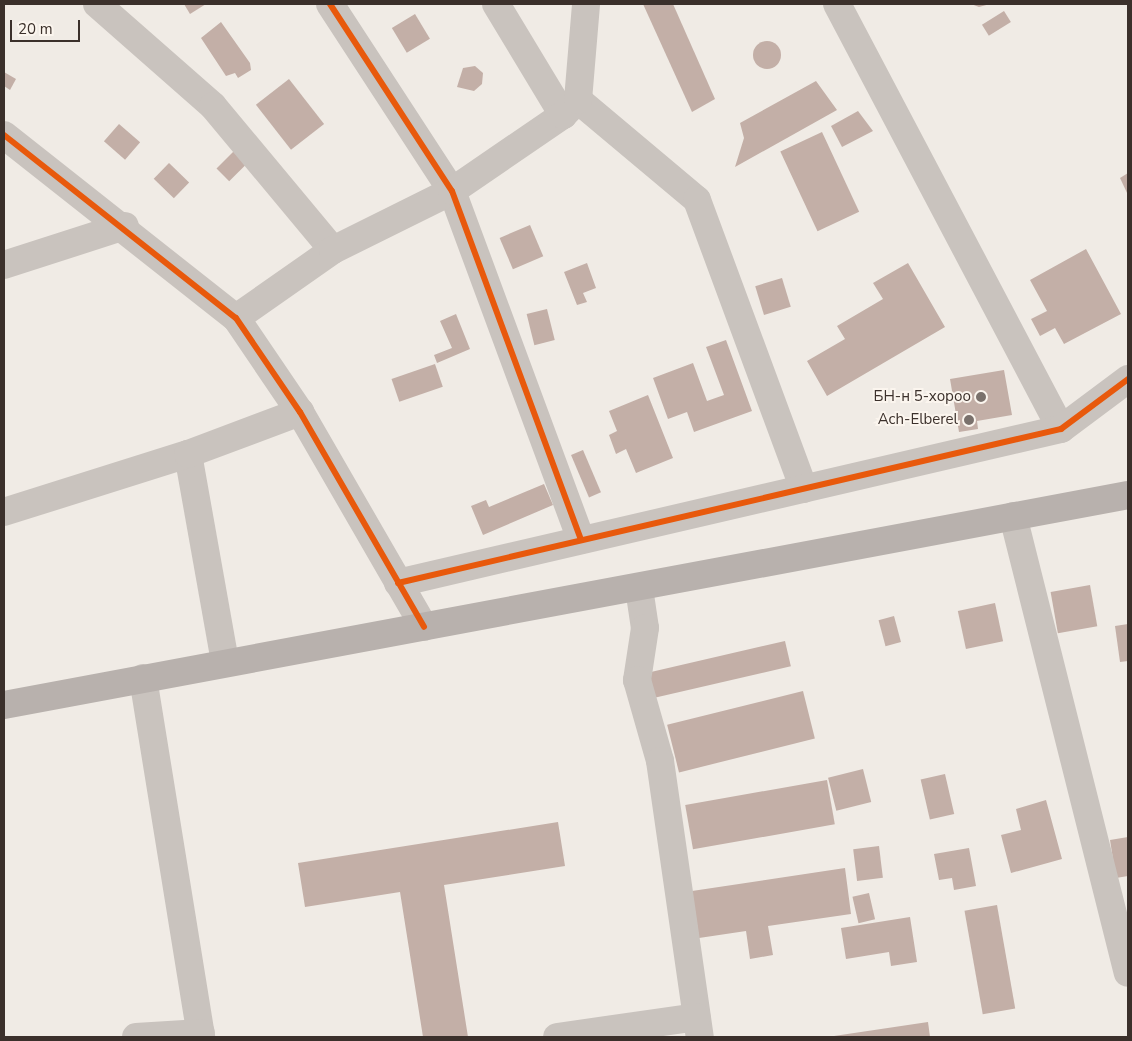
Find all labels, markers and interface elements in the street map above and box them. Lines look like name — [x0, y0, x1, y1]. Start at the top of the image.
scale bar — [12, 10, 82, 42]
text: 20 m — [18, 19, 53, 39]
place label: БН-н 5-хороо — [874, 388, 971, 406]
marker: БН-н 5-хороо — [975, 391, 987, 403]
place label: Ach-Elberel — [878, 411, 958, 429]
marker: Ach-Elberel — [962, 413, 976, 427]

